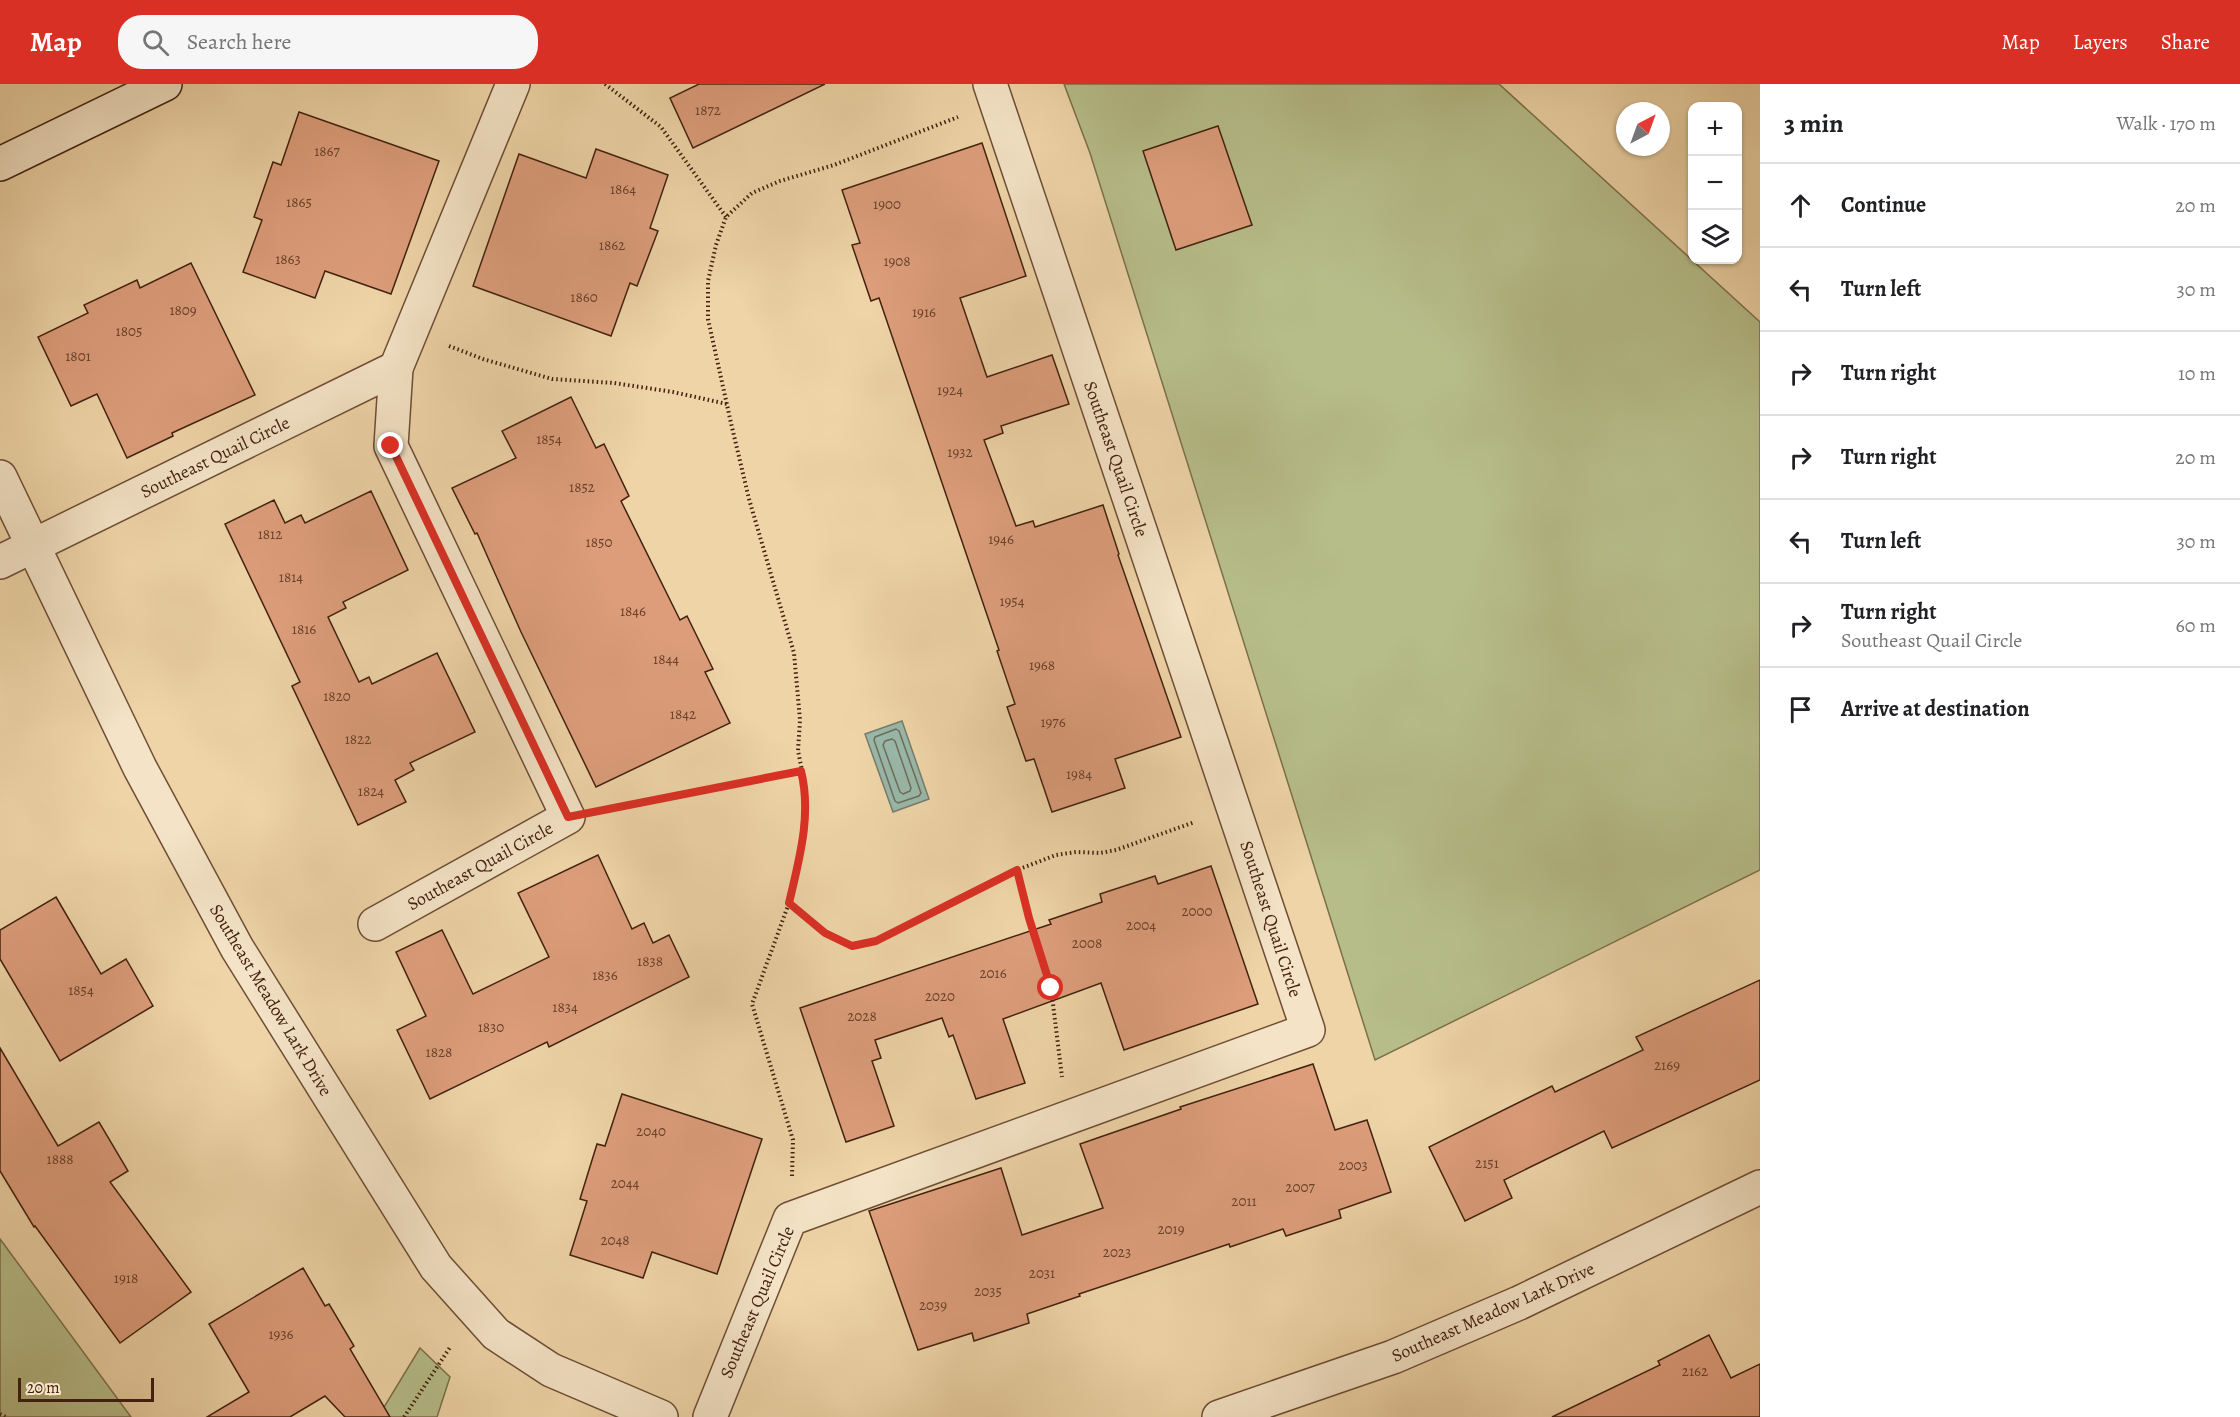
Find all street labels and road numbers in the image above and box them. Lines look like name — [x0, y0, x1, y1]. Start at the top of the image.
street label: Southeast Quail Circle — [1078, 378, 1154, 540]
street label: Southeast Quail Circle — [136, 410, 294, 504]
street label: Southeast Quail Circle — [403, 816, 557, 916]
street label: Southeast Quail Circle — [1234, 838, 1308, 1000]
street label: Southeast Meadow Lark Drive — [204, 900, 338, 1100]
street label: Southeast Quail Circle — [714, 1222, 800, 1382]
street label: Southeast Meadow Lark Drive — [1388, 1256, 1598, 1368]

